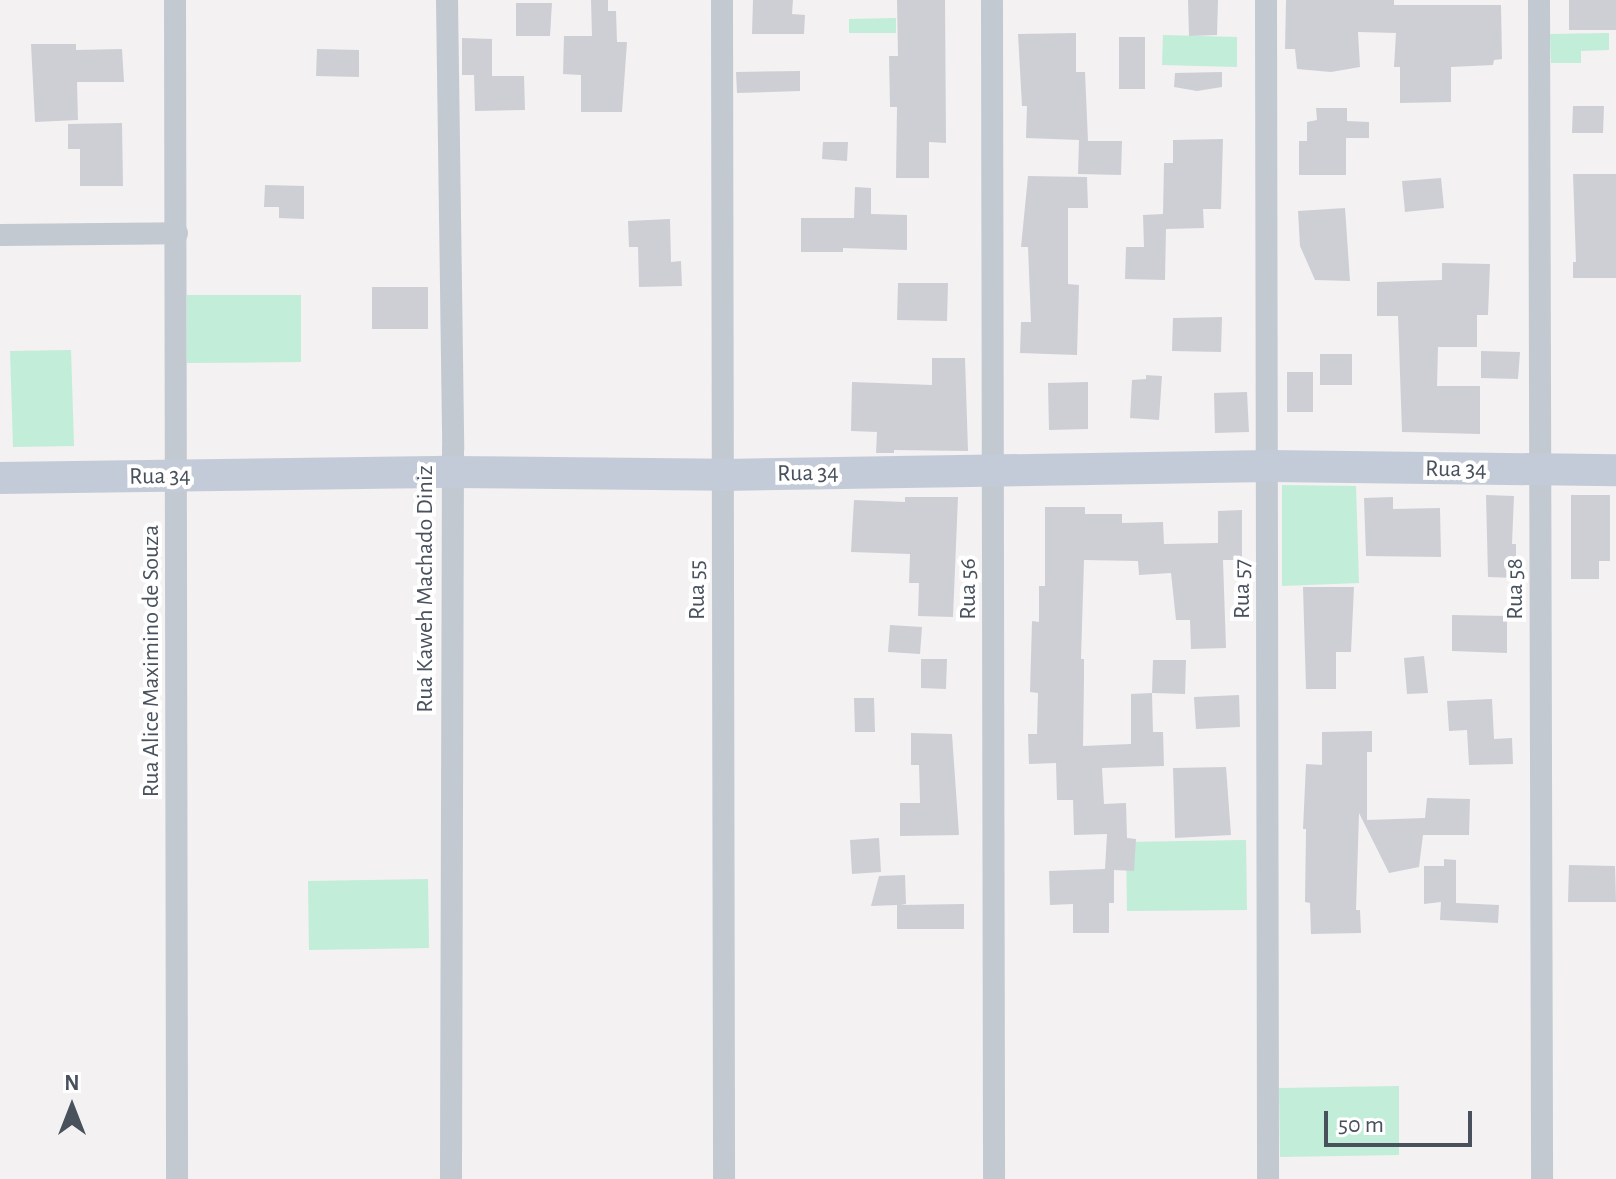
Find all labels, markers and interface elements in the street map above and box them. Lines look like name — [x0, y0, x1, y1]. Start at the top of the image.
street label: Rua 34 — [1425, 455, 1487, 485]
street label: Rua 34 — [777, 459, 839, 489]
street label: Rua 34 — [129, 462, 191, 492]
street label: Rua Kaweh Machado Diniz — [412, 465, 440, 713]
street label: Rua Alice Maximino de Souza — [138, 525, 166, 797]
street label: Rua 56 — [955, 558, 983, 620]
street label: Rua 58 — [1502, 558, 1530, 620]
street label: Rua 57 — [1229, 559, 1257, 619]
street label: Rua 55 — [684, 560, 712, 620]
north arrow — [32, 1067, 112, 1147]
text: N — [64, 1072, 80, 1094]
scale bar — [1328, 1095, 1476, 1145]
text: 50 m — [1338, 1113, 1384, 1137]

